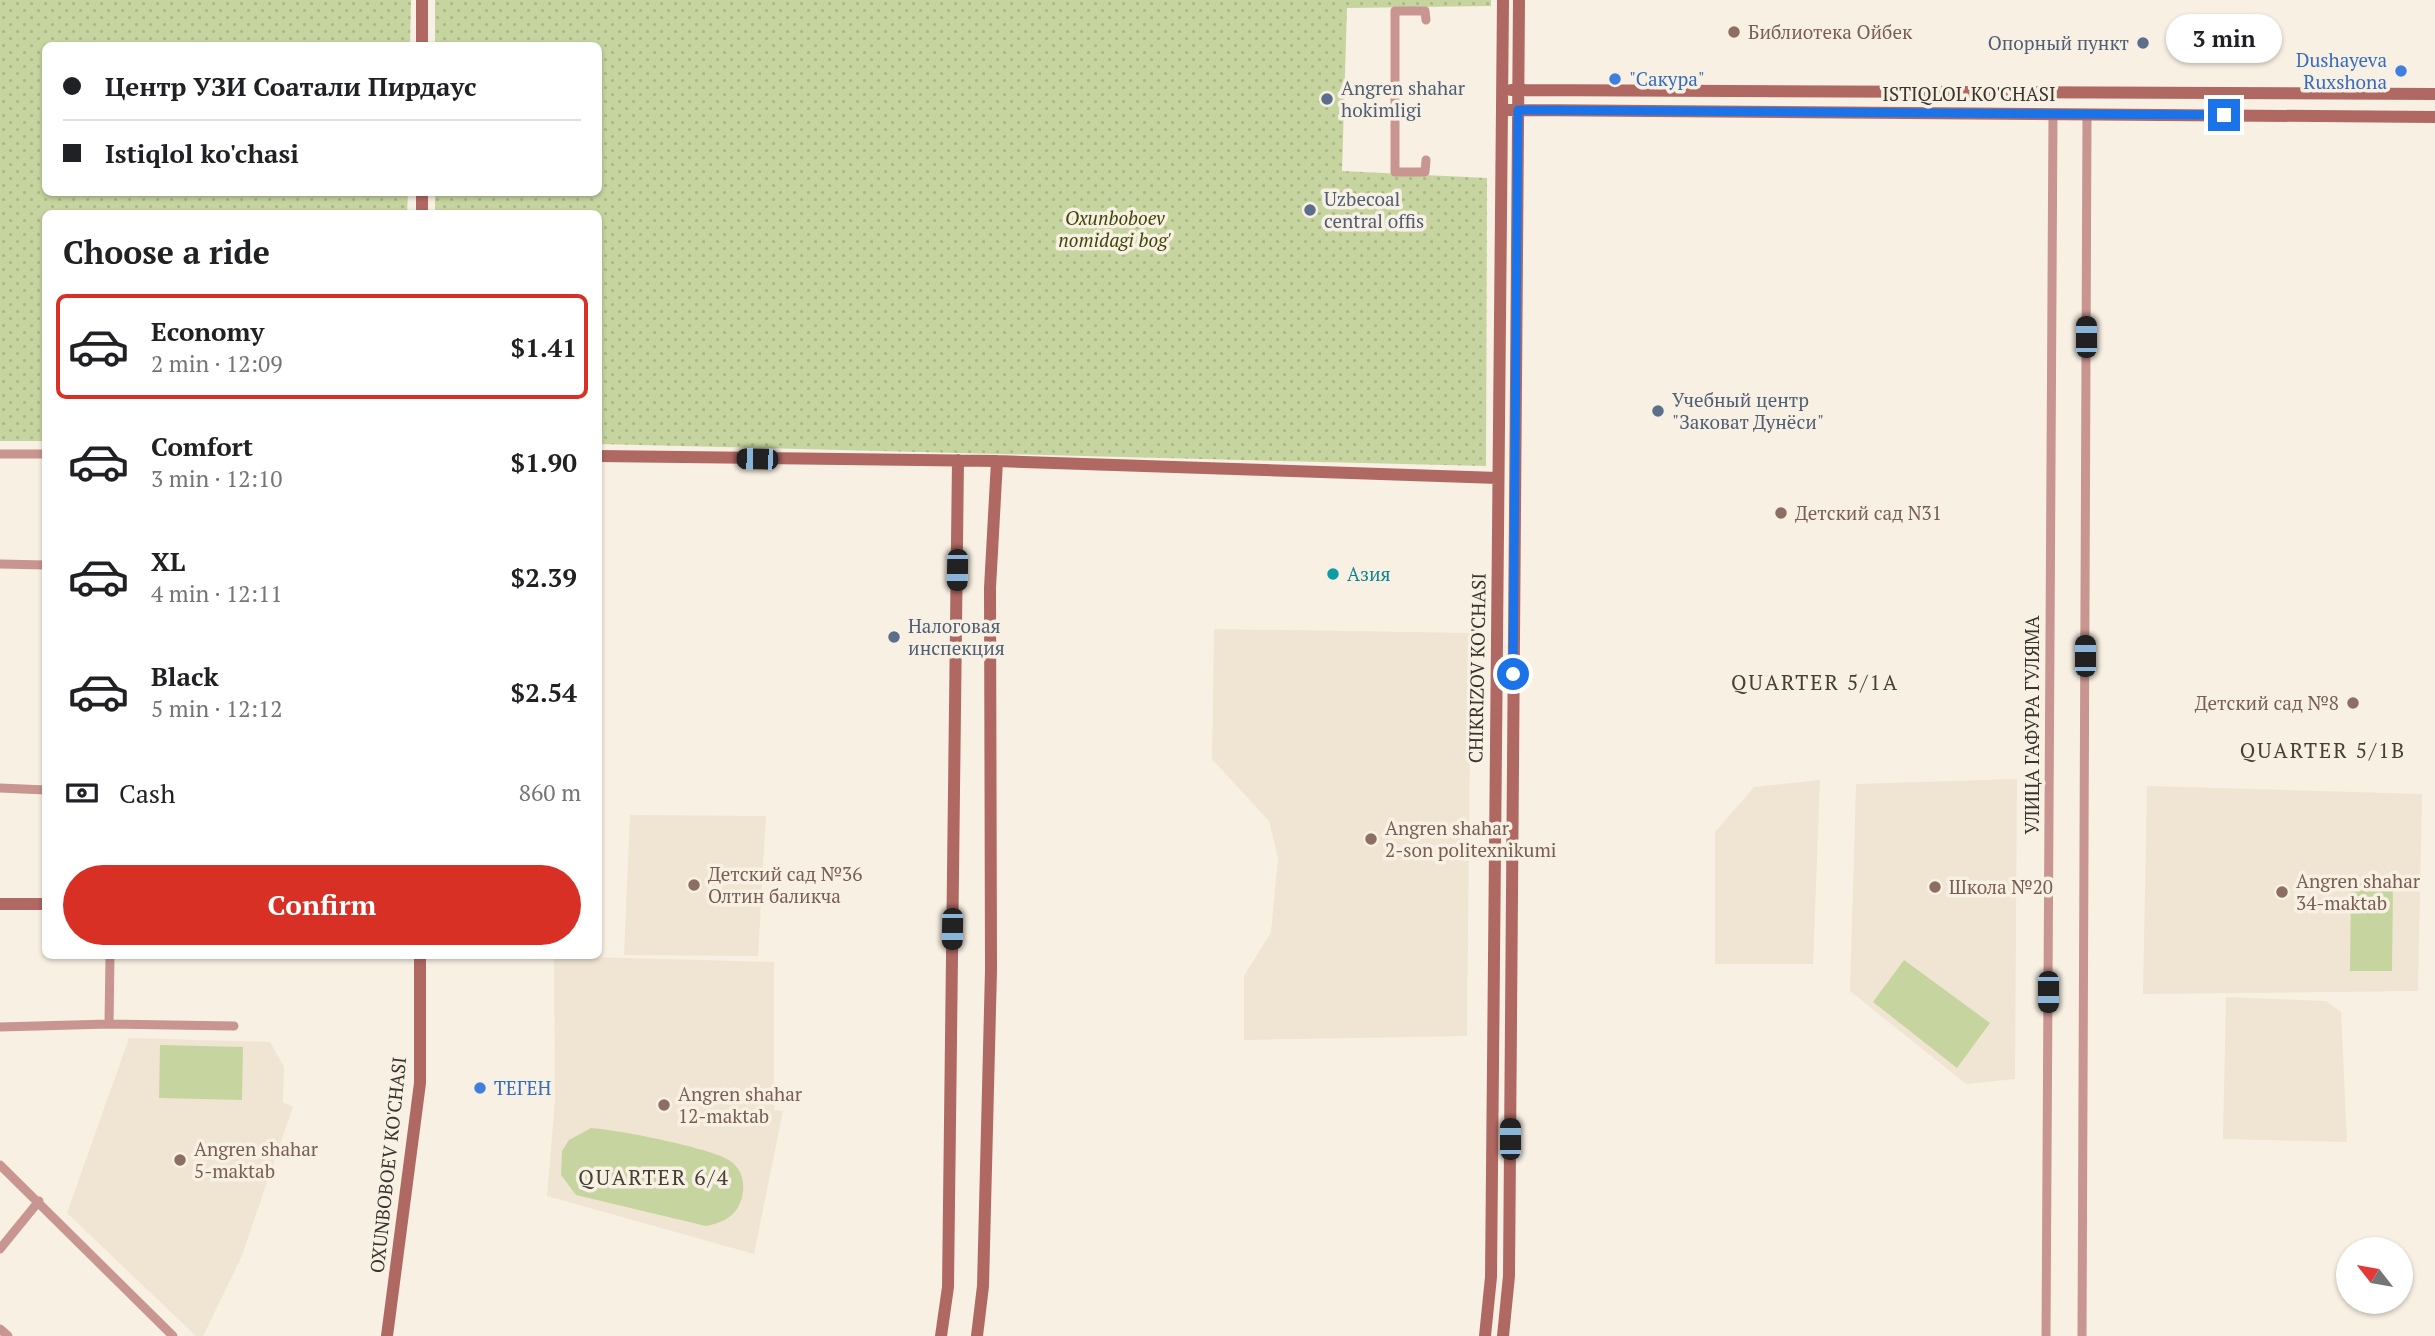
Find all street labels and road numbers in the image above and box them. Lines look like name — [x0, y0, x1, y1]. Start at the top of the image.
street label: ISTIQLOL KO'CHASI — [1882, 81, 2056, 106]
street label: CHIKRIZOV KO'CHASI — [1462, 573, 1491, 763]
street label: УЛИЦА ГАФУРА ГУЛЯМА — [2019, 616, 2044, 834]
street label: OXUNBOBOEV KO'CHASI — [364, 1056, 411, 1274]

